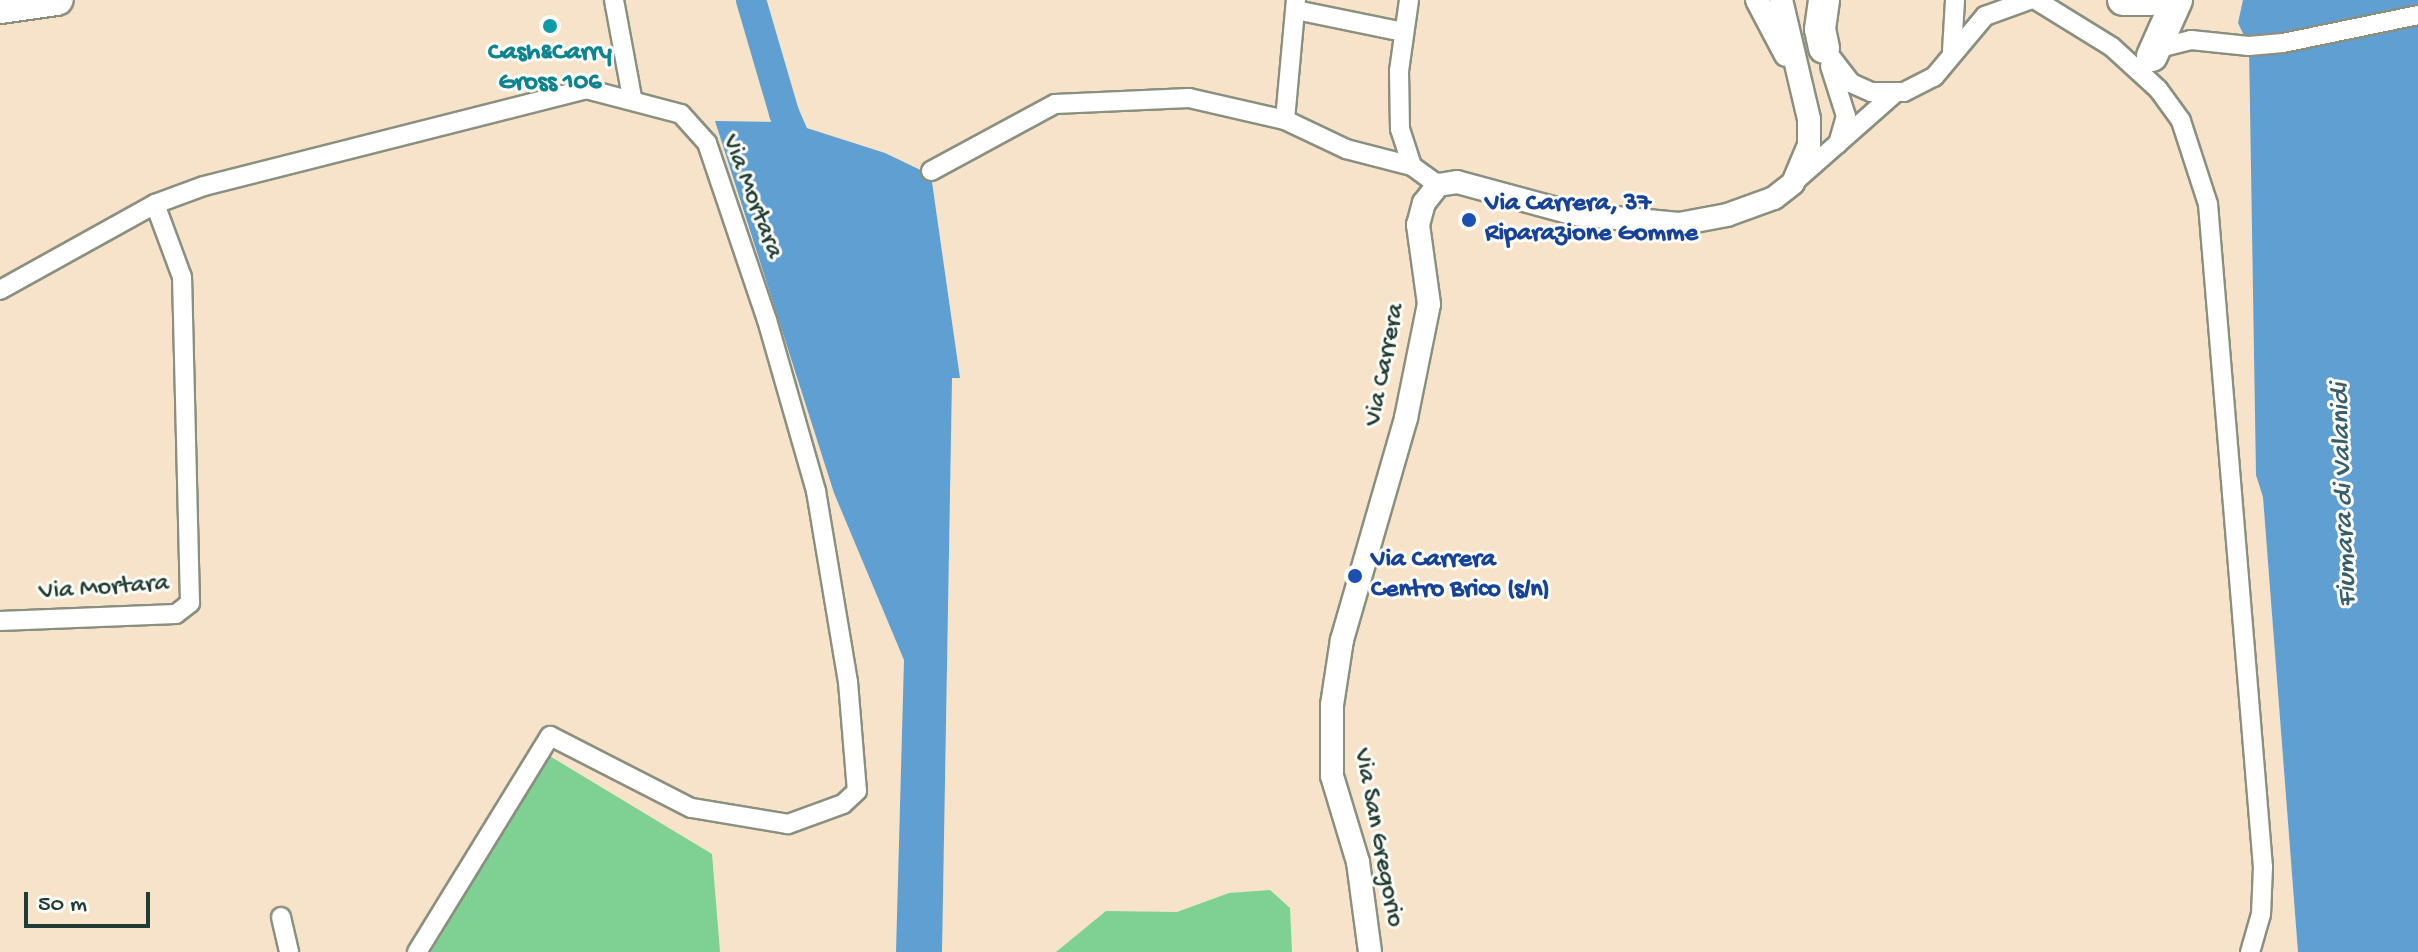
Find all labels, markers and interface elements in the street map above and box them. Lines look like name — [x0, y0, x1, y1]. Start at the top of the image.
marker: Cash&Carry Gross 106 — [541, 17, 559, 35]
place label: Cash&Carry Gross 106 — [488, 38, 612, 100]
street label: Via Mortara — [713, 131, 789, 263]
place label: Via Carrera, 37 Riparazione Gomme — [1485, 189, 1698, 250]
marker: Via Carrera, 37 Riparazione Gomme — [1460, 211, 1478, 229]
street label: Via Carrera — [1359, 301, 1413, 429]
water label: Fiumara di Valanidi — [2324, 382, 2366, 608]
place label: Via Carrera Centro Brico (s/n) — [1371, 545, 1550, 606]
marker: Via Carrera Centro Brico (s/n) — [1346, 567, 1364, 585]
street label: Via Mortara — [38, 569, 170, 609]
street label: Via San Gregorio — [1344, 746, 1410, 930]
scale bar — [28, 876, 154, 926]
text: 50 m — [38, 891, 87, 920]

